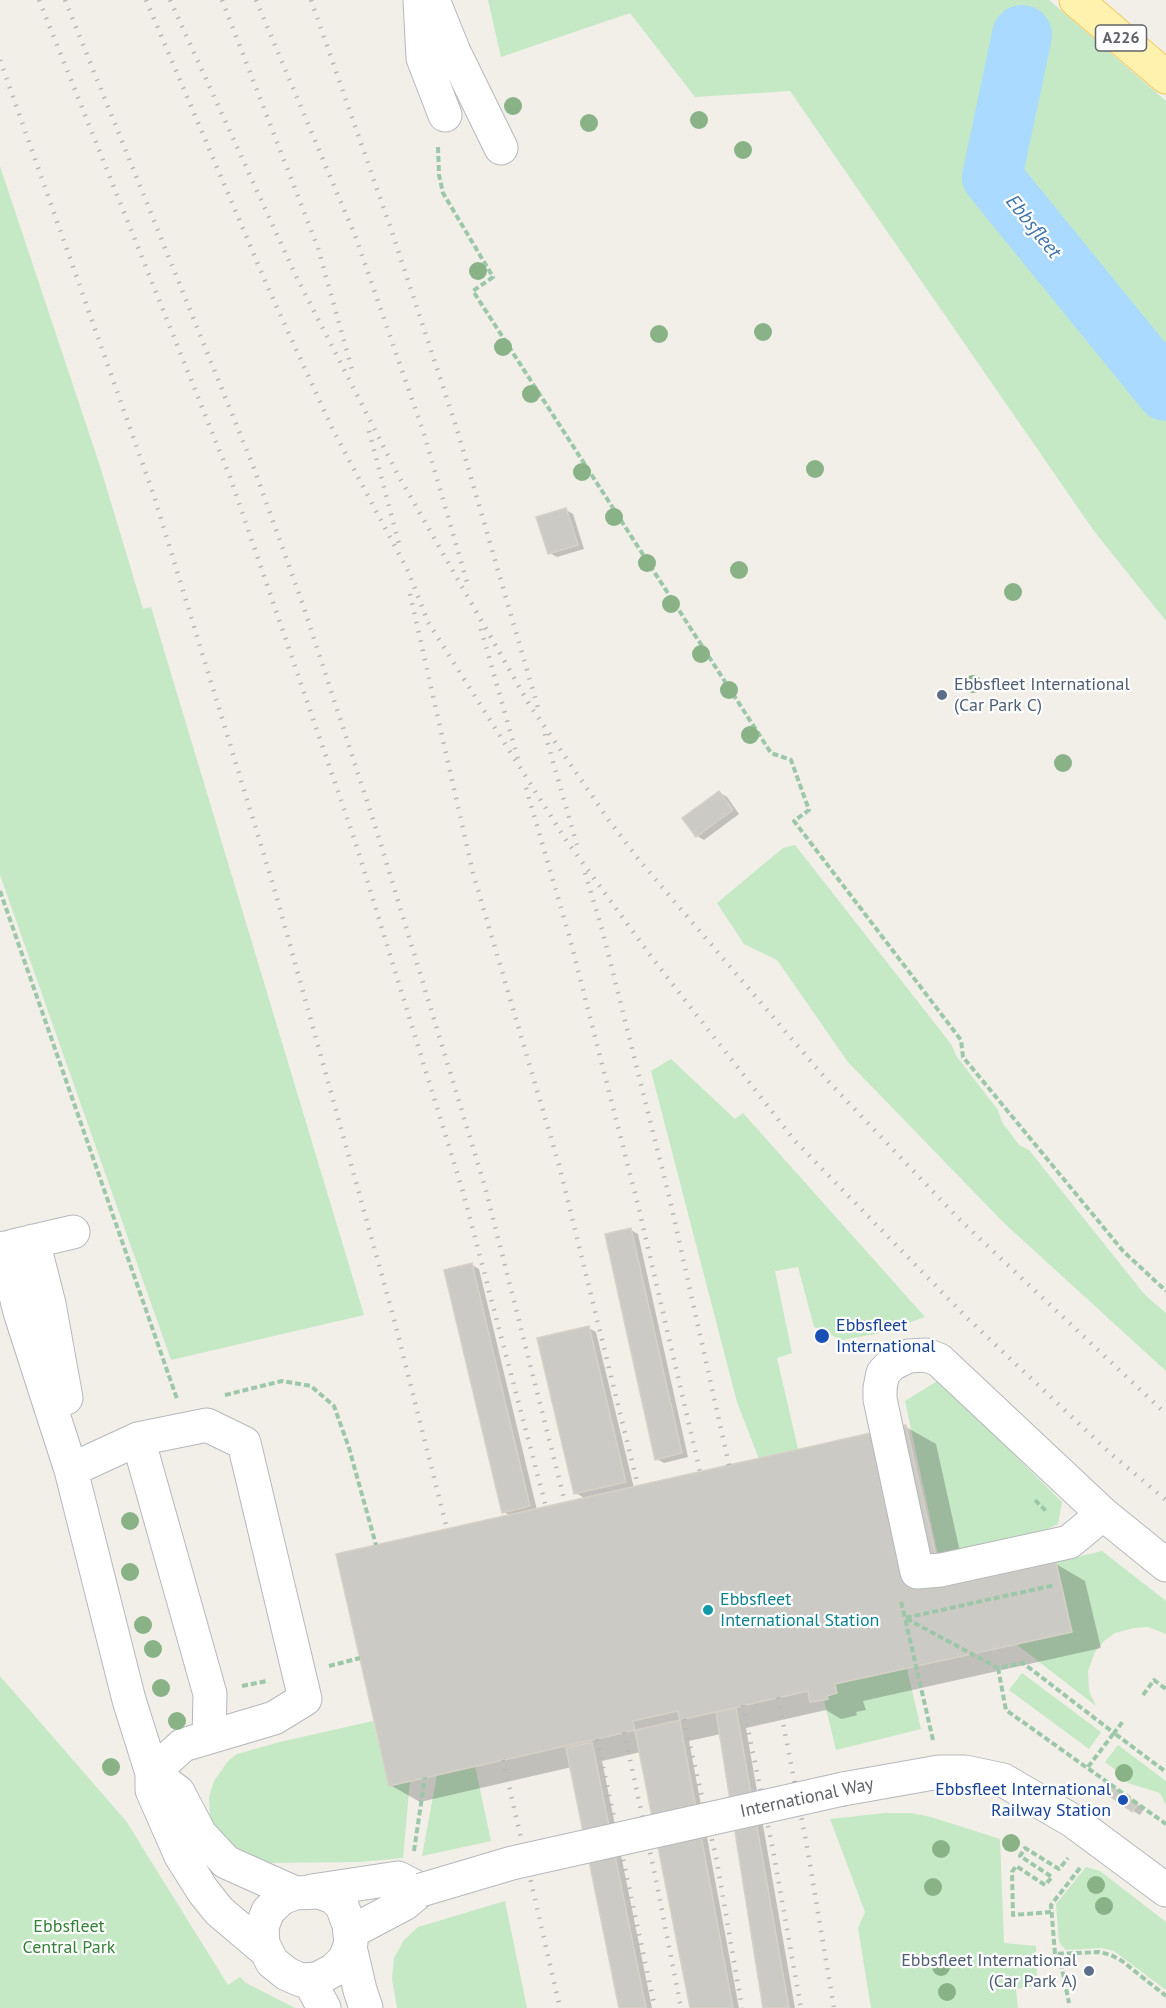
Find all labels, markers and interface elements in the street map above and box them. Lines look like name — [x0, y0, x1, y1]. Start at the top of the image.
road number: A226 — [1096, 25, 1146, 51]
water label: Ebbsfleet — [1000, 190, 1066, 264]
place label: Ebbsfleet International (Car Park C) — [954, 674, 1130, 716]
marker: Ebbsfleet International (Car Park C) — [935, 688, 949, 702]
place label: Ebbsfleet International — [836, 1315, 936, 1358]
marker: Ebbsfleet International — [813, 1327, 831, 1345]
place label: Ebbsfleet International Station — [720, 1589, 879, 1632]
marker: Ebbsfleet International Station — [701, 1603, 715, 1617]
street label: International Way — [738, 1773, 876, 1823]
place label: Ebbsfleet International Railway Station — [935, 1779, 1111, 1822]
marker: Ebbsfleet International Railway Station — [1116, 1793, 1130, 1807]
park label: Ebbsfleet Central Park — [23, 1916, 115, 1958]
place label: Ebbsfleet International (Car Park A) — [901, 1950, 1077, 1992]
marker: Ebbsfleet International (Car Park A) — [1082, 1964, 1096, 1978]

